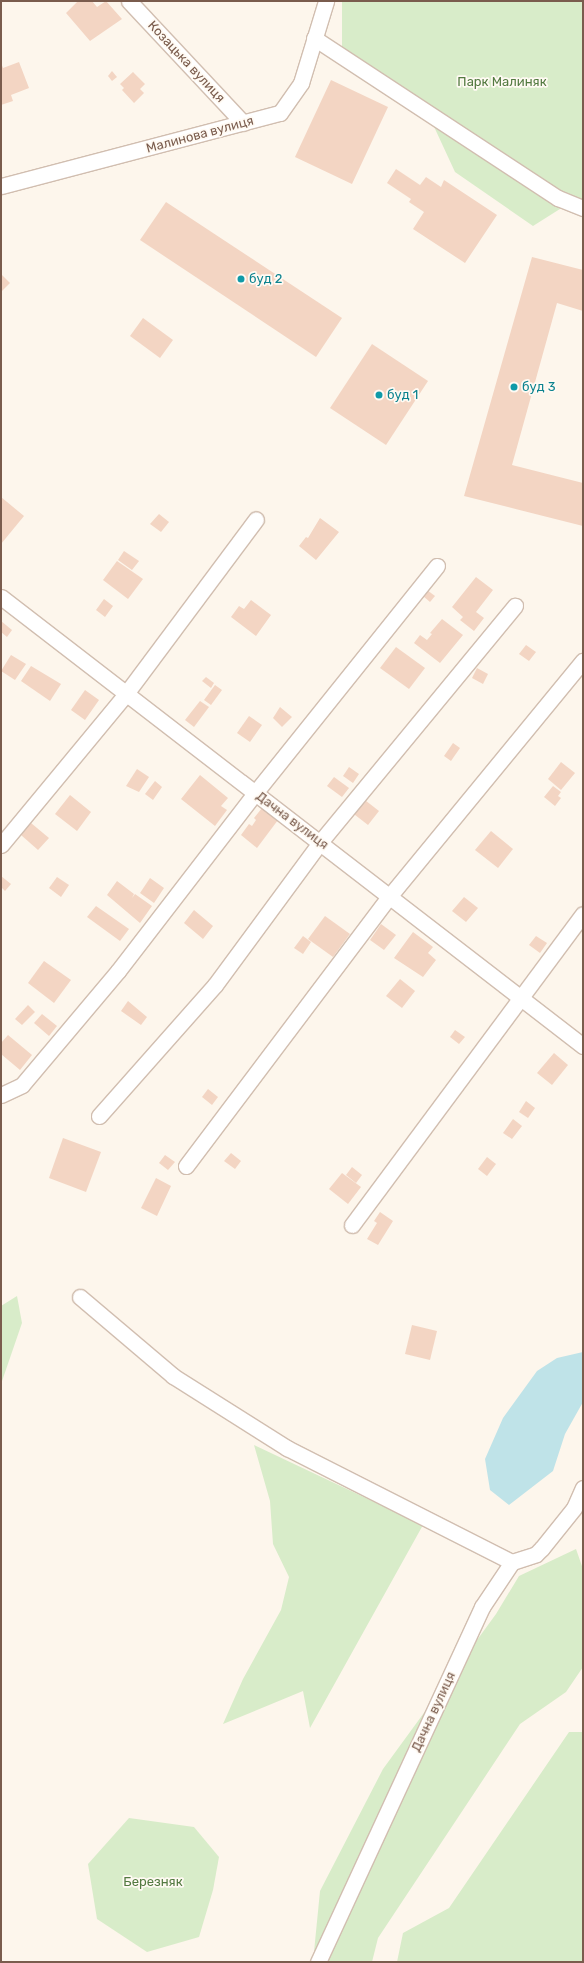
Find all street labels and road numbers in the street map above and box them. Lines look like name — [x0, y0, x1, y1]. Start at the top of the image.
street label: Козацька вулиця — [144, 18, 228, 106]
street label: Малинова вулиця — [145, 113, 255, 157]
street label: Дачна вулиця — [253, 789, 331, 853]
street label: Дачна вулиця — [409, 1670, 459, 1754]

